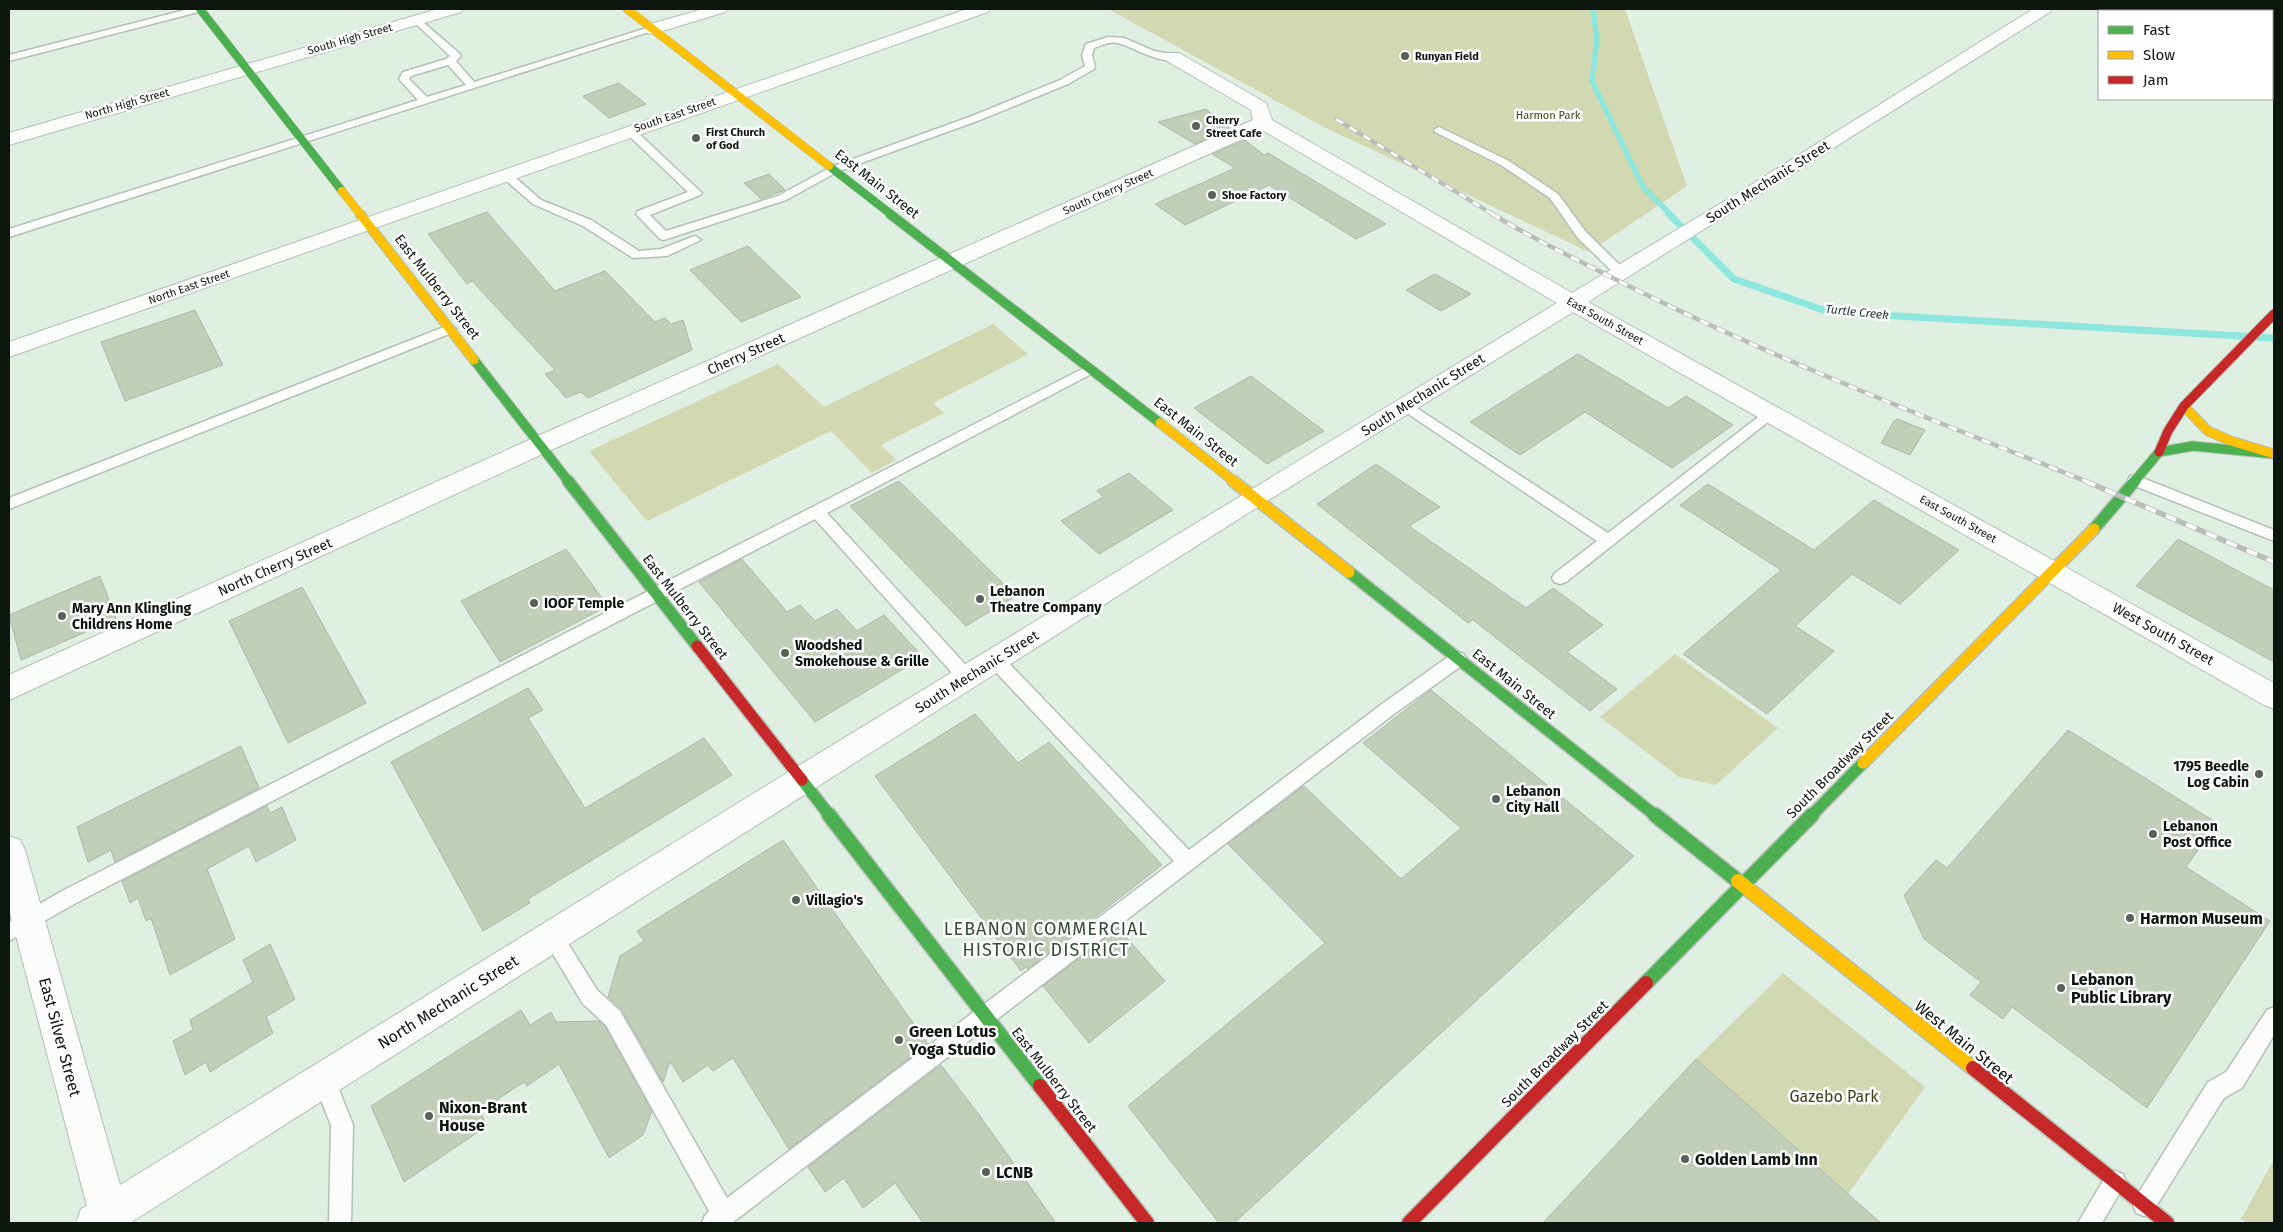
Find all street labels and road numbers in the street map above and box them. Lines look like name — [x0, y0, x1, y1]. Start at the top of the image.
street label: South High Street — [306, 21, 394, 57]
street label: North High Street — [83, 86, 171, 122]
street label: South East Street — [632, 95, 718, 135]
street label: South Mechanic Street — [1703, 137, 1834, 227]
street label: East Main Street — [831, 146, 923, 223]
street label: South Cherry Street — [1061, 166, 1155, 218]
street label: East Mulberry Street — [391, 231, 484, 344]
street label: North East Street — [147, 267, 231, 307]
street label: East South Street — [1564, 295, 1646, 347]
street label: Cherry Street — [705, 329, 788, 379]
street label: South Mechanic Street — [1358, 350, 1489, 440]
street label: East Main Street — [1150, 394, 1242, 471]
street label: East South Street — [1917, 493, 1999, 545]
street label: North Cherry Street — [215, 534, 336, 600]
street label: East Mulberry Street — [639, 551, 732, 664]
street label: West South Street — [2109, 599, 2217, 669]
street label: South Mechanic Street — [912, 627, 1043, 717]
street label: East Main Street — [1469, 645, 1560, 723]
street label: South Broadway Street — [1783, 707, 1898, 822]
street label: North Mechanic Street — [374, 951, 522, 1053]
street label: East Silver Street — [35, 975, 85, 1099]
street label: South Broadway Street — [1498, 996, 1613, 1111]
street label: West Main Street — [1911, 996, 2018, 1088]
street label: East Mulberry Street — [1008, 1024, 1101, 1137]

